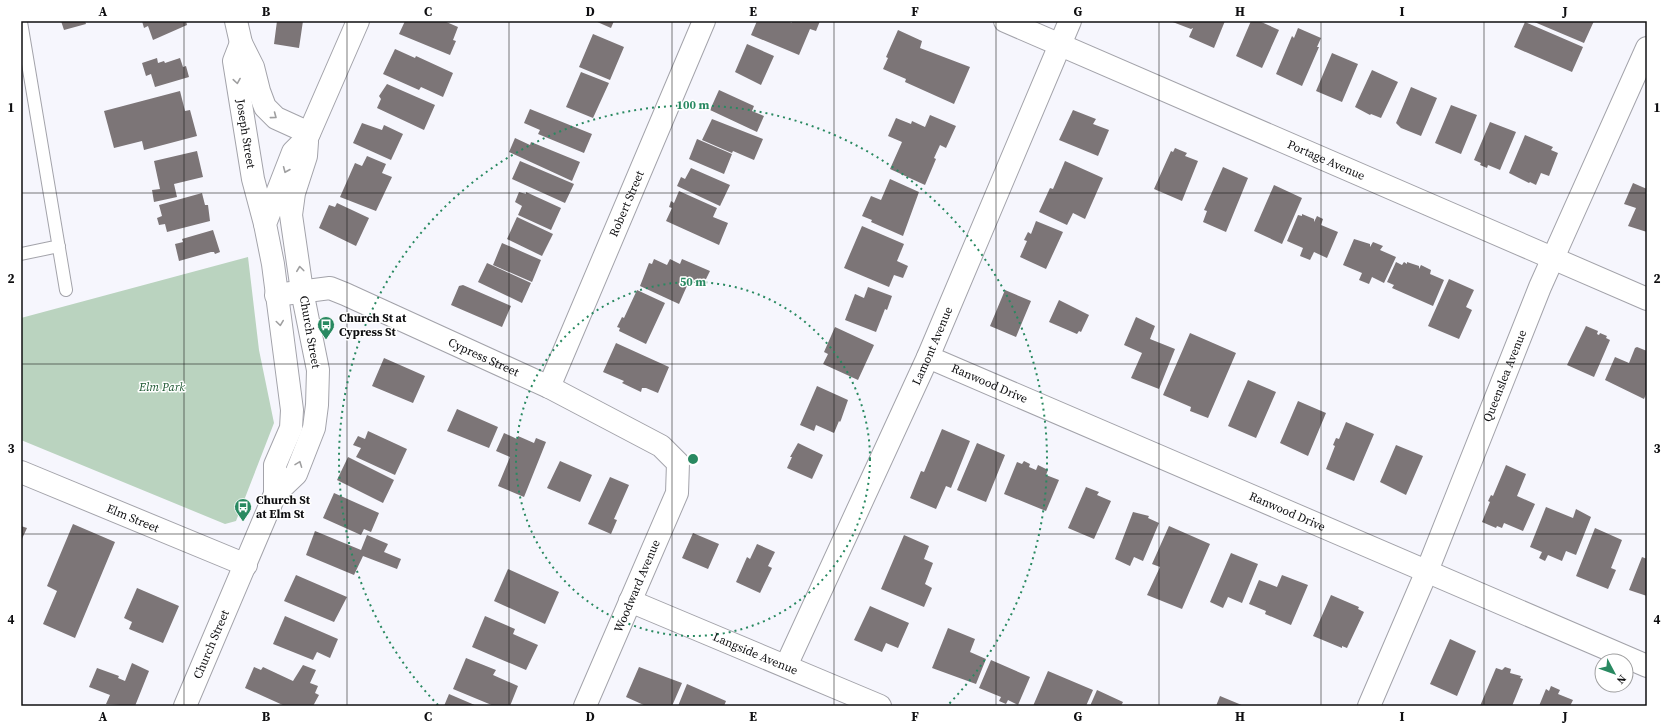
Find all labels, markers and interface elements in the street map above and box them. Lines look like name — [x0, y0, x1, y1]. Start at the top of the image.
text: A — [99, 3, 108, 20]
text: B — [262, 3, 271, 20]
text: C — [424, 3, 432, 20]
text: D — [585, 3, 595, 20]
text: E — [749, 3, 757, 20]
text: F — [911, 3, 919, 20]
text: G — [1074, 3, 1083, 20]
text: H — [1235, 3, 1245, 20]
text: I — [1399, 3, 1405, 20]
text: J — [1561, 3, 1568, 20]
one-way arrow — [233, 78, 241, 84]
street label: Joseph Street — [232, 97, 259, 170]
text: 100 m — [677, 97, 710, 113]
text: 1 — [7, 99, 15, 116]
text: 1 — [1653, 99, 1661, 116]
one-way arrow — [269, 111, 276, 118]
street label: Portage Avenue — [1285, 136, 1367, 184]
one-way arrow — [283, 165, 291, 173]
street label: Robert Street — [606, 168, 648, 239]
one-way arrow — [295, 266, 304, 272]
text: 2 — [7, 270, 15, 287]
text: 2 — [1653, 270, 1661, 287]
text: 50 m — [680, 274, 706, 290]
street label: Church Street — [296, 294, 324, 370]
street label: Lamont Avenue — [908, 304, 956, 388]
place label: Church St at Cypress St — [339, 310, 407, 340]
bus stop icon: Church St at Cypress St — [316, 315, 336, 340]
one-way arrow — [275, 319, 284, 326]
street label: Queenslea Avenue — [1479, 327, 1530, 424]
street label: Cypress Street — [446, 334, 522, 380]
street label: Ranwood Drive — [949, 360, 1030, 407]
park label: Elm Park — [138, 379, 185, 395]
text: 3 — [7, 440, 15, 457]
text: 3 — [1653, 440, 1661, 457]
centre of rings — [686, 452, 700, 466]
one-way arrow — [295, 461, 303, 468]
street label: Ranwood Drive — [1247, 488, 1328, 535]
place label: Church St at Elm St — [256, 492, 311, 522]
bus stop icon: Church St at Elm St — [233, 497, 253, 522]
street label: Elm Street — [104, 500, 162, 536]
street label: Woodward Avenue — [610, 537, 664, 635]
street label: Church Street — [189, 607, 233, 681]
text: 4 — [7, 611, 15, 628]
text: 4 — [1653, 611, 1661, 628]
street label: Langside Avenue — [710, 629, 800, 679]
north arrow — [1594, 653, 1634, 693]
text: N — [1613, 671, 1629, 687]
text: A — [99, 708, 108, 725]
text: B — [262, 708, 271, 725]
text: C — [424, 708, 432, 725]
text: D — [585, 708, 595, 725]
text: E — [749, 708, 757, 725]
text: F — [911, 708, 919, 725]
text: G — [1074, 708, 1083, 725]
text: H — [1235, 708, 1245, 725]
text: I — [1399, 708, 1405, 725]
text: J — [1561, 708, 1568, 725]

